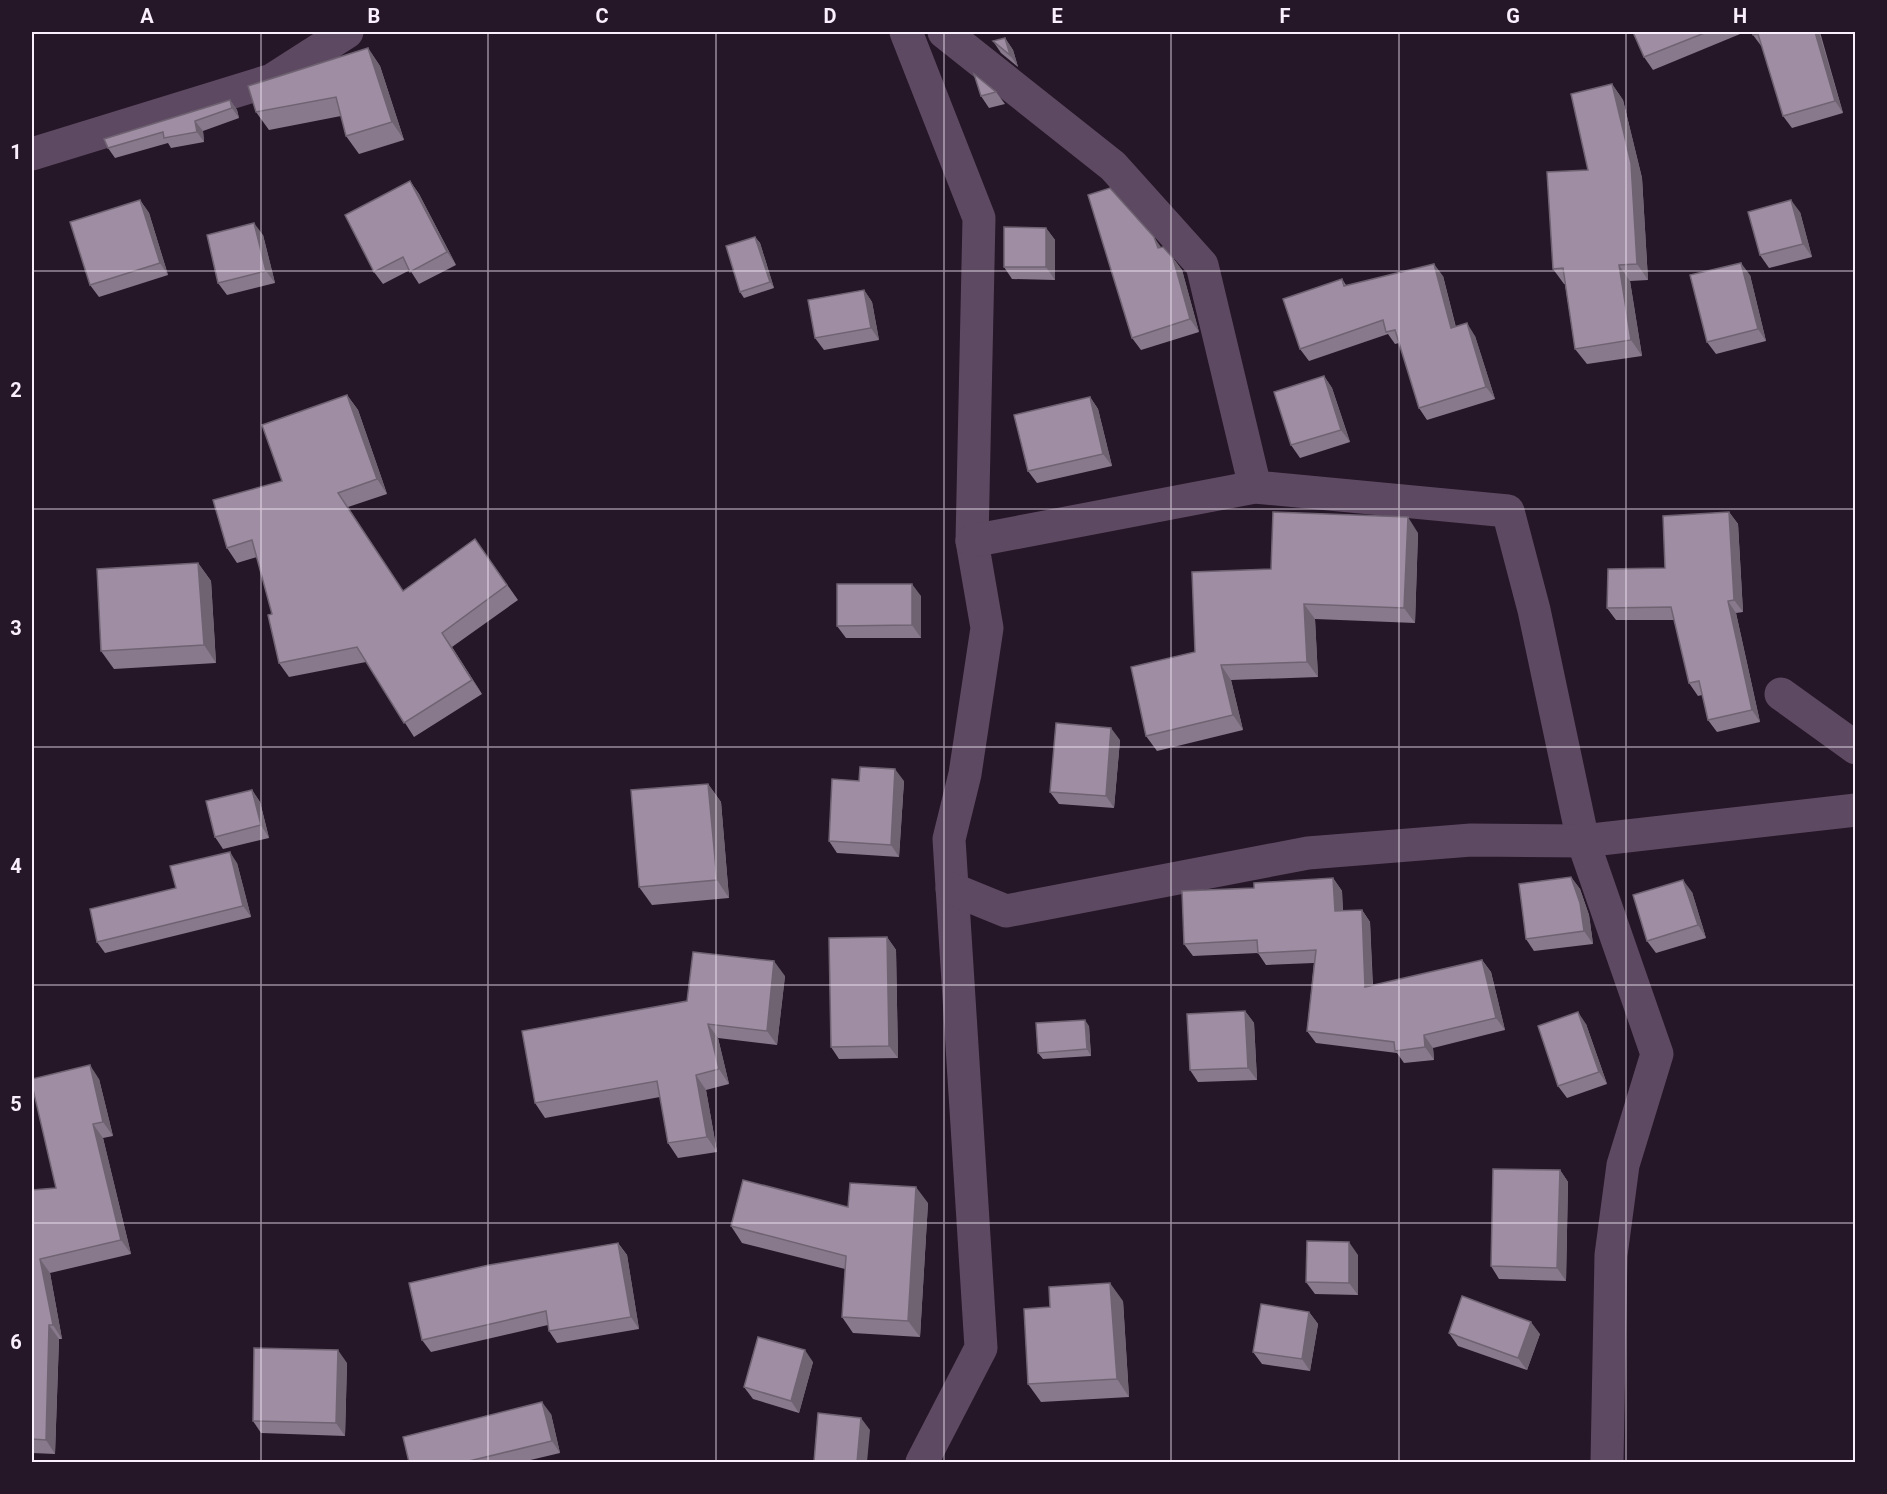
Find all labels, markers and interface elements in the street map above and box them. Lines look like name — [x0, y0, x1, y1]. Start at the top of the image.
text: A — [140, 4, 154, 28]
text: B — [368, 4, 380, 28]
text: C — [595, 4, 609, 28]
text: D — [824, 4, 837, 28]
text: E — [1051, 4, 1063, 28]
text: F — [1280, 4, 1291, 28]
text: G — [1506, 4, 1520, 28]
text: H — [1733, 4, 1747, 28]
text: 1 — [10, 140, 22, 164]
text: 2 — [10, 378, 22, 402]
text: 3 — [10, 616, 22, 640]
text: 4 — [10, 854, 22, 878]
text: 5 — [10, 1092, 22, 1116]
text: 6 — [10, 1330, 22, 1354]

